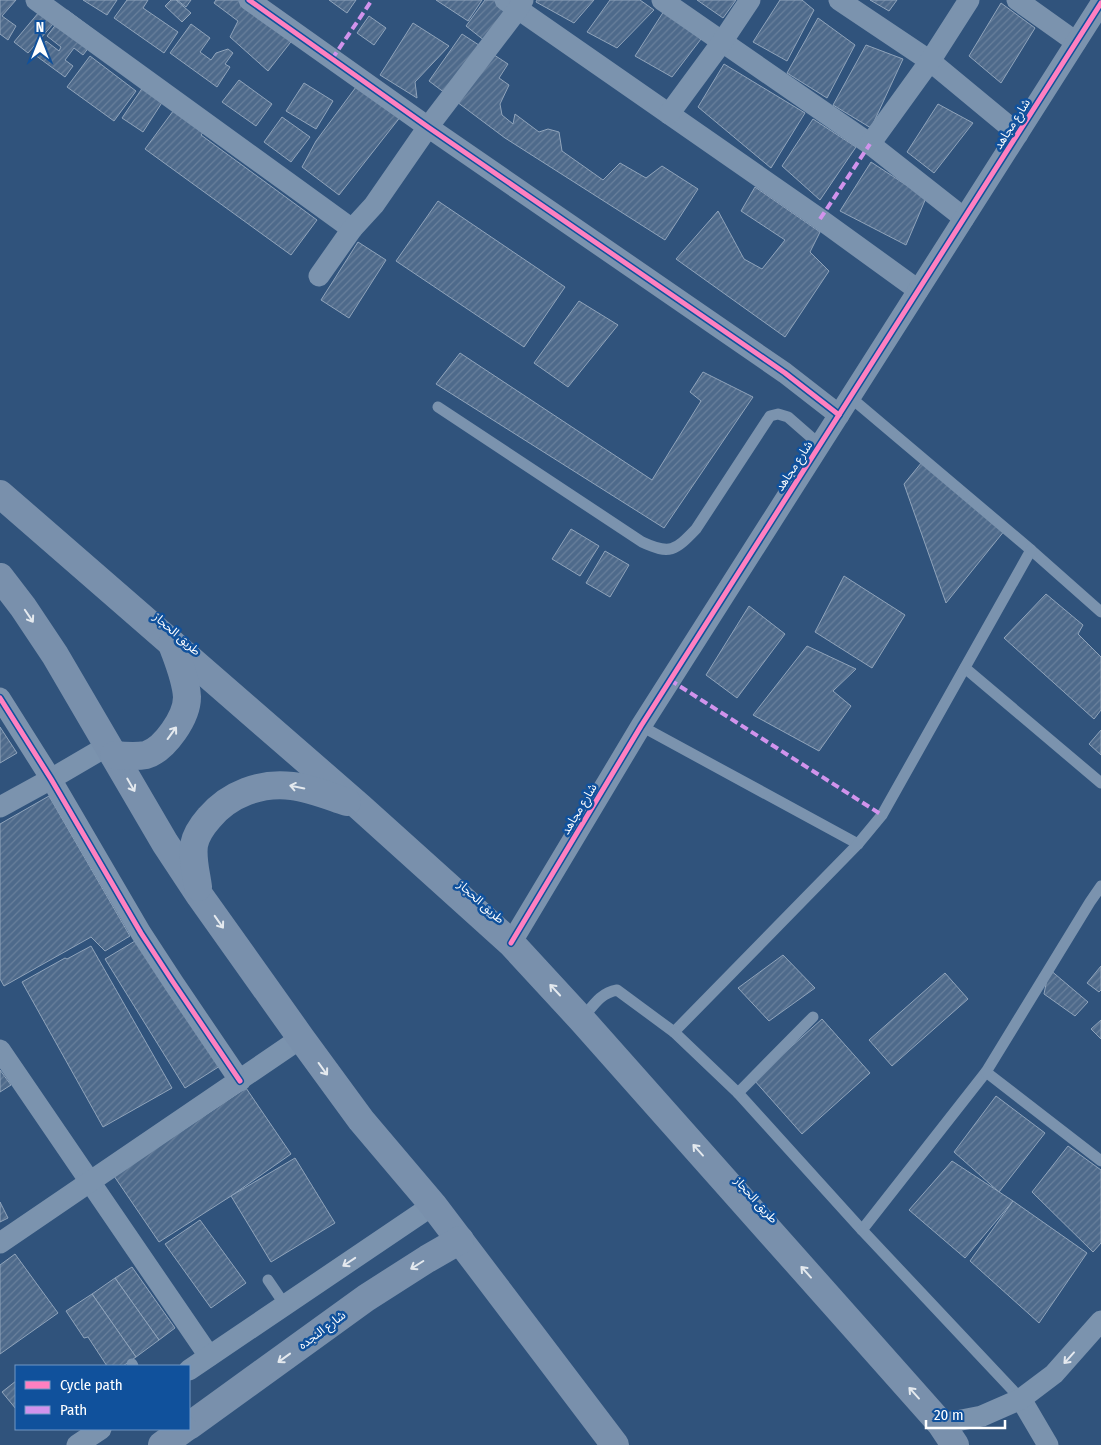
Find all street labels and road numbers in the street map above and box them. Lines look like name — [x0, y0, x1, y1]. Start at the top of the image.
street label: شارع مجاهد — [991, 96, 1035, 153]
street label: شارع مجاهد — [773, 438, 817, 495]
street label: طريق الحجاز — [149, 609, 203, 659]
street label: شارع مجاهد — [558, 781, 601, 838]
street label: طريق الحجاز — [453, 877, 507, 927]
street label: طريق الحجاز — [730, 1173, 781, 1227]
street label: شارع النجده — [296, 1308, 349, 1354]

